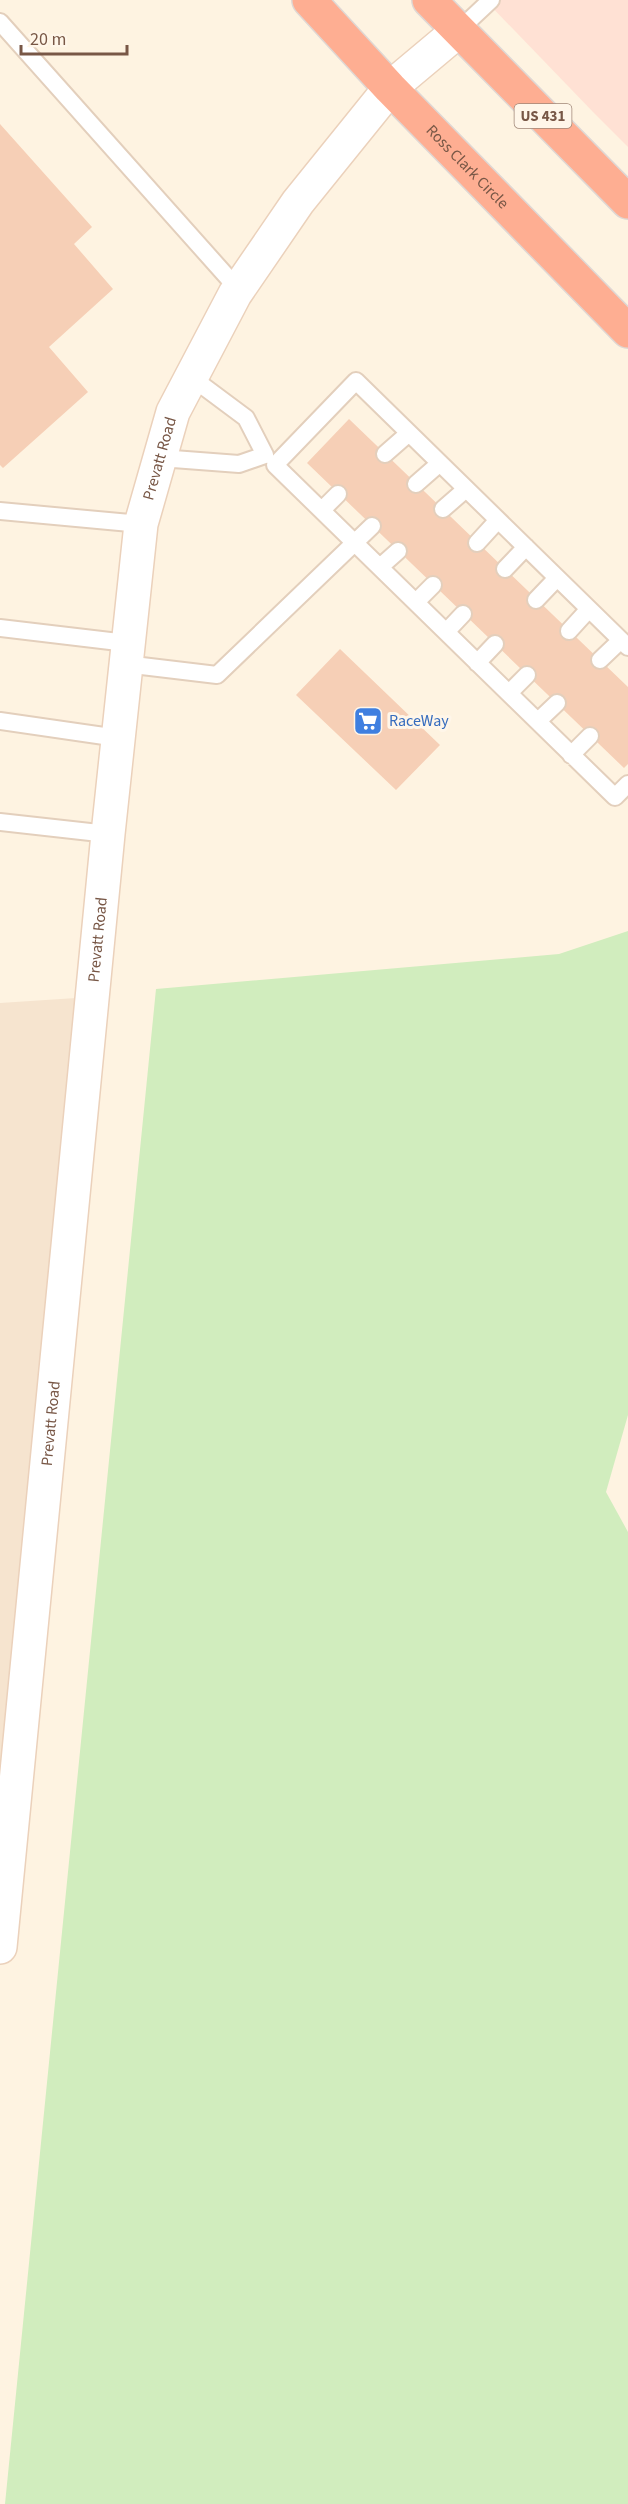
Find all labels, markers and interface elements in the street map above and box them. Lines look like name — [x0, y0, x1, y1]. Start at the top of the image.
scale bar — [21, 18, 128, 56]
text: 20 m — [30, 27, 66, 52]
road number: US 431 — [514, 104, 572, 128]
street label: Ross Clark Circle — [421, 120, 514, 214]
street label: Prevatt Road — [137, 414, 182, 503]
supermarket icon: RaceWay — [352, 705, 384, 737]
place label: RaceWay — [389, 710, 449, 732]
street label: Prevatt Road — [83, 896, 113, 983]
street label: Prevatt Road — [36, 1380, 66, 1467]

